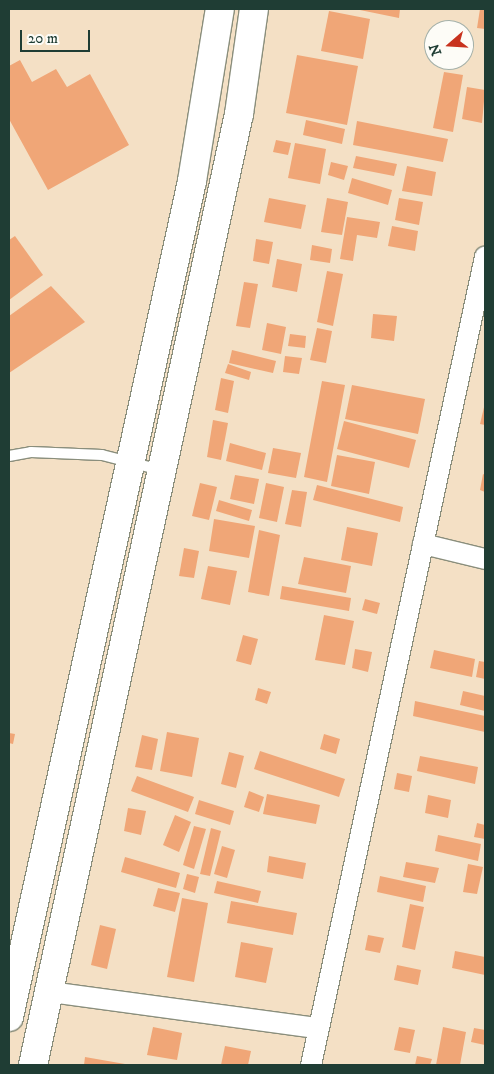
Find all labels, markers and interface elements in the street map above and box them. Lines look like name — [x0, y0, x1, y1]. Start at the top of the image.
scale bar — [22, 20, 92, 52]
north arrow — [424, 20, 474, 70]
text: 20 m — [28, 29, 58, 48]
text: N — [425, 41, 446, 58]

